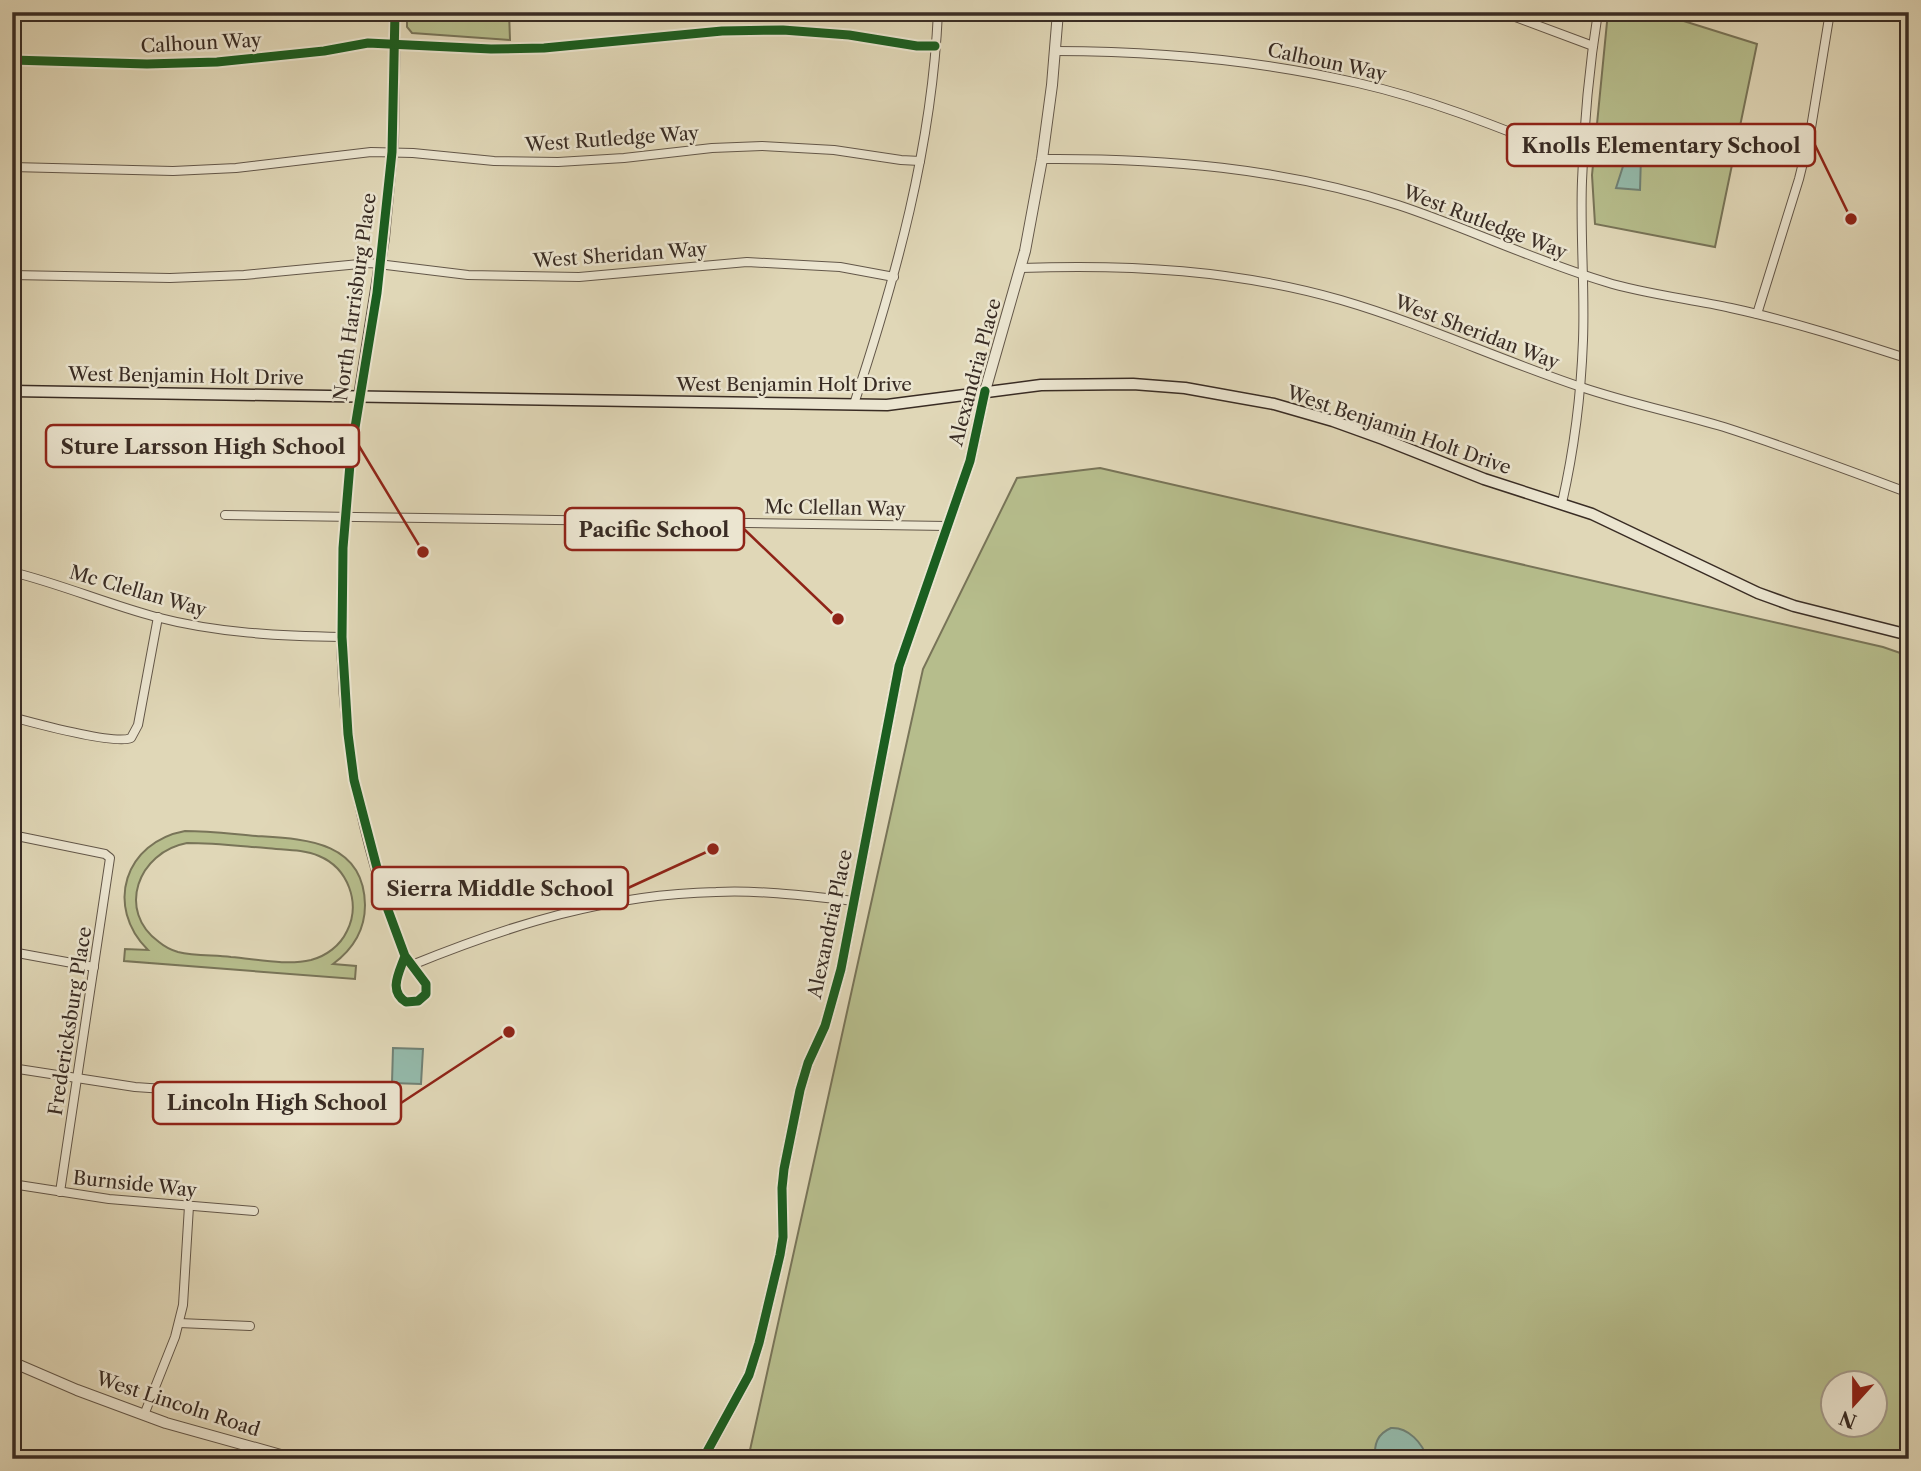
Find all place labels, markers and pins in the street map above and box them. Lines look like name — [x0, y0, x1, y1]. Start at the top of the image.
callout: Knolls Elementary School — [1507, 124, 1815, 166]
callout: Sture Larsson High School — [46, 425, 359, 467]
callout: Pacific School — [565, 508, 744, 550]
callout: Sierra Middle School — [372, 867, 628, 909]
callout: Lincoln High School — [153, 1082, 401, 1124]

